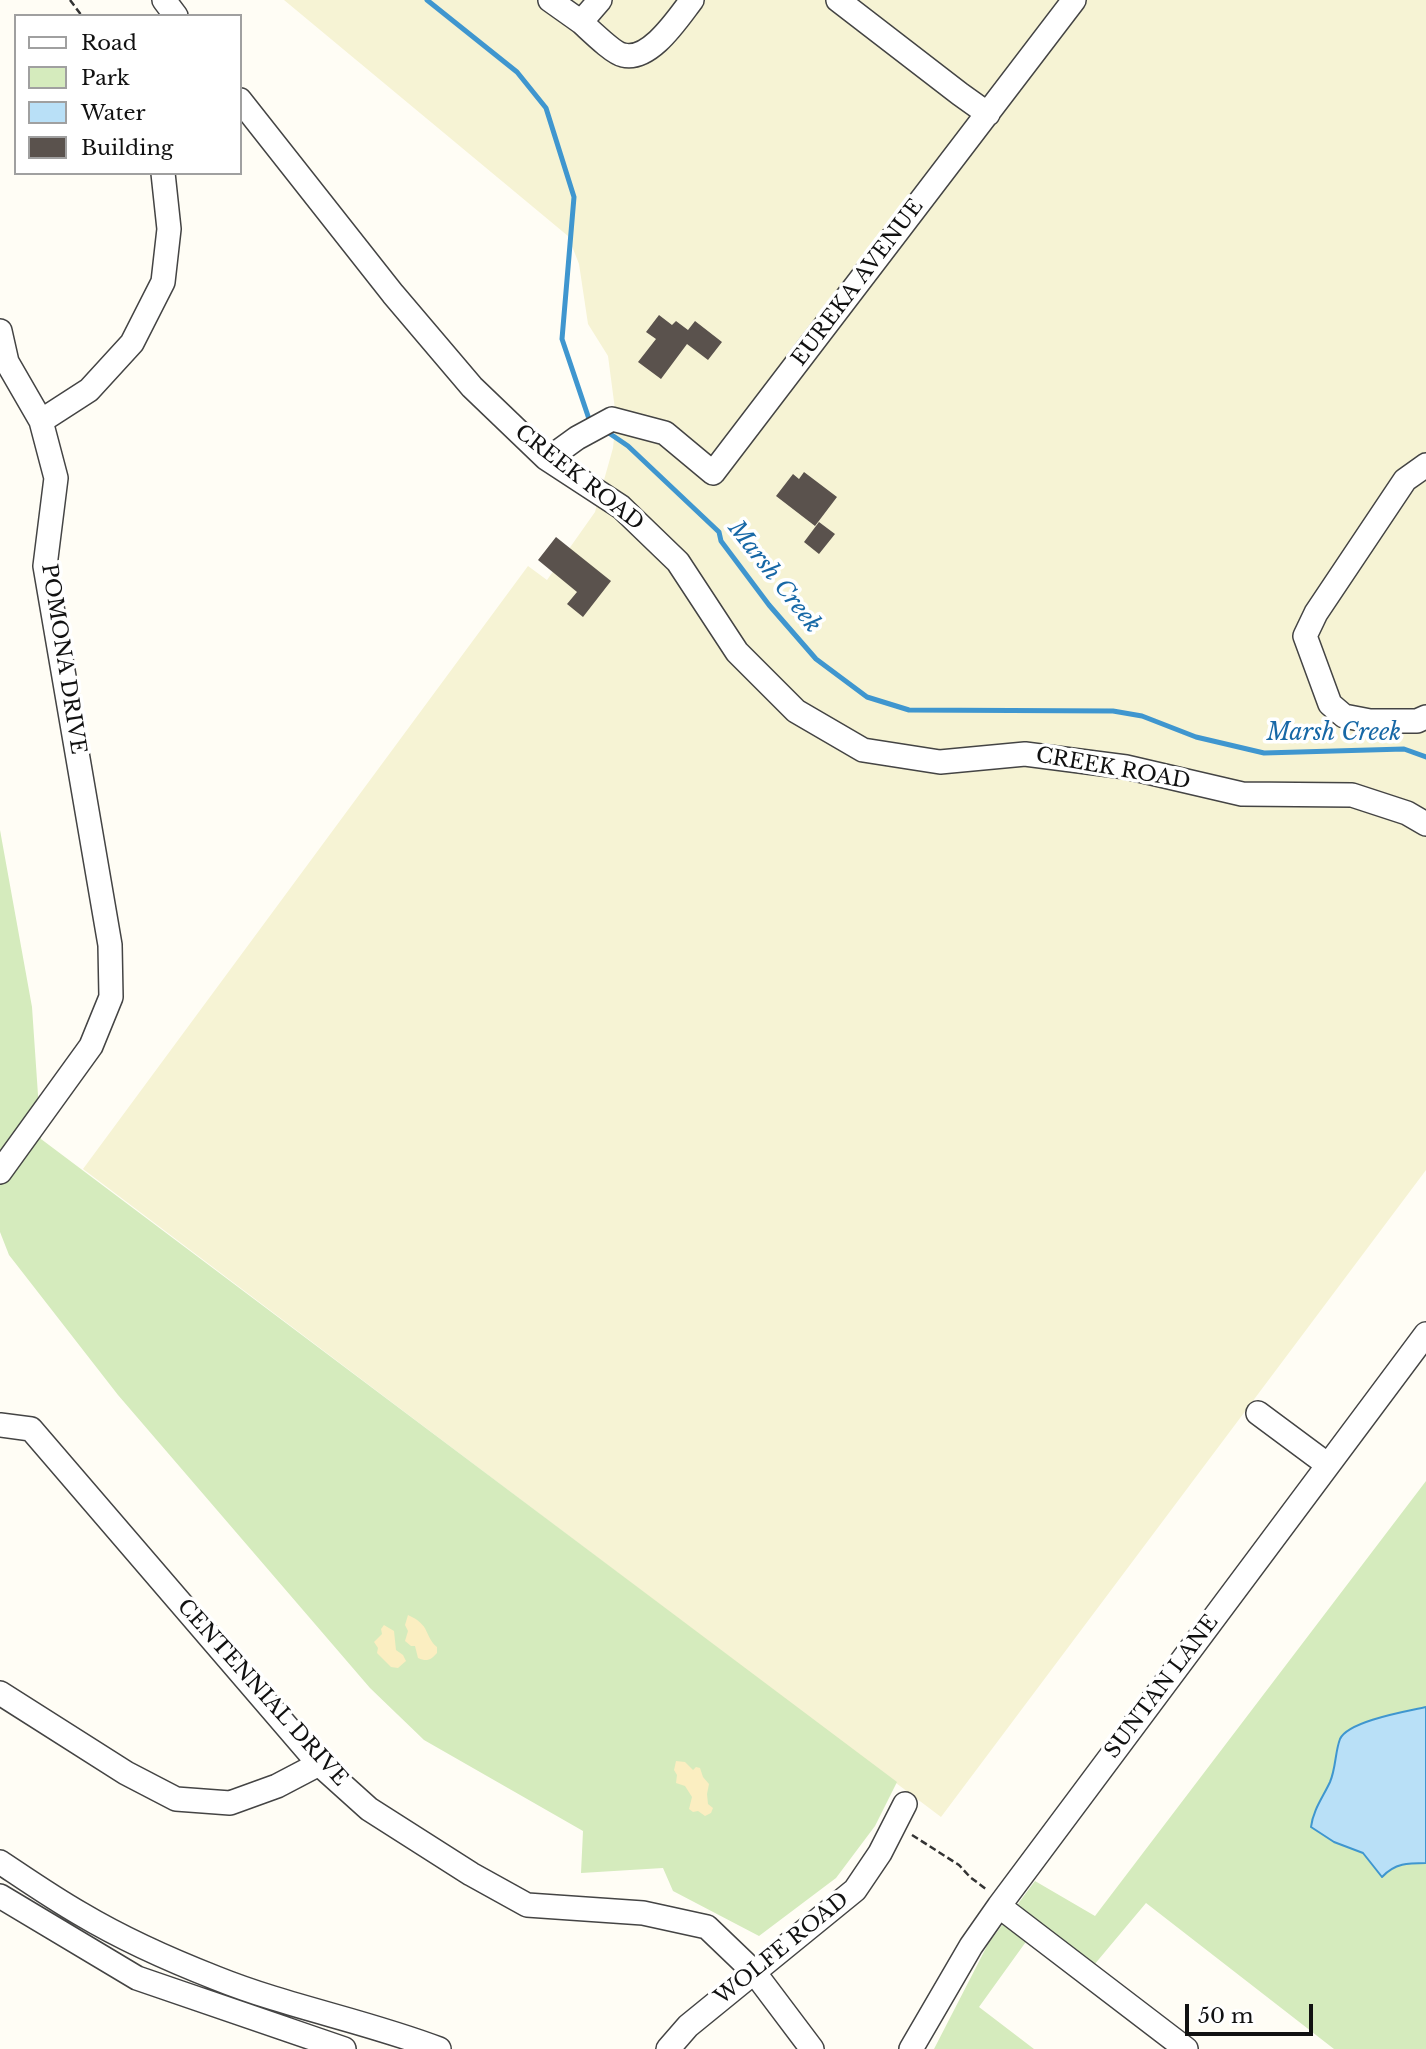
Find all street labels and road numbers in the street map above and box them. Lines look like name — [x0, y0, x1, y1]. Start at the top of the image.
street label: EUREKA AVENUE — [787, 195, 929, 371]
street label: CREEK ROAD — [510, 420, 648, 536]
street label: POMONA DRIVE — [36, 562, 90, 756]
street label: CREEK ROAD — [1034, 743, 1192, 795]
street label: CENTENNIAL DRIVE — [172, 1594, 352, 1792]
street label: SUNTAN LANE — [1100, 1610, 1224, 1764]
street label: WOLFE ROAD — [710, 1887, 854, 2011]

